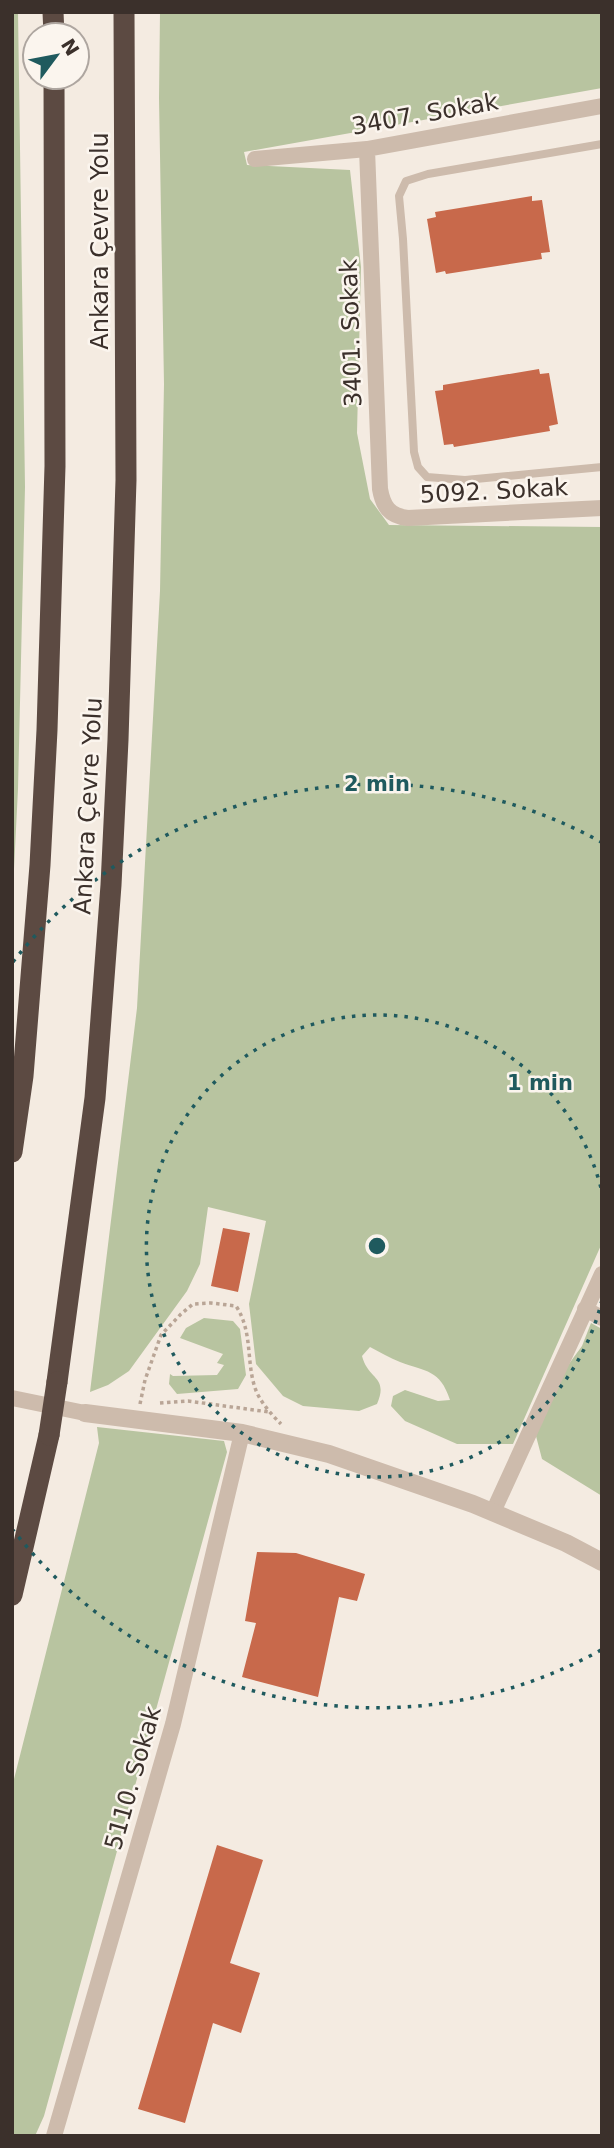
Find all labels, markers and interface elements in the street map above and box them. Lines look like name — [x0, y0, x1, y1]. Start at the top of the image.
north arrow — [21, 21, 91, 91]
text: N — [57, 34, 84, 60]
street label: 3407. Sokak — [350, 87, 501, 141]
street label: Ankara Çevre Yolu — [86, 132, 114, 350]
street label: 3401. Sokak — [334, 258, 368, 408]
street label: 5092. Sokak — [419, 473, 569, 509]
street label: Ankara Çevre Yolu — [68, 697, 108, 915]
text: 2 min — [344, 772, 410, 796]
text: 1 min — [507, 1071, 573, 1095]
centre of rings — [365, 1234, 389, 1258]
street label: 5110. Sokak — [99, 1703, 167, 1853]

